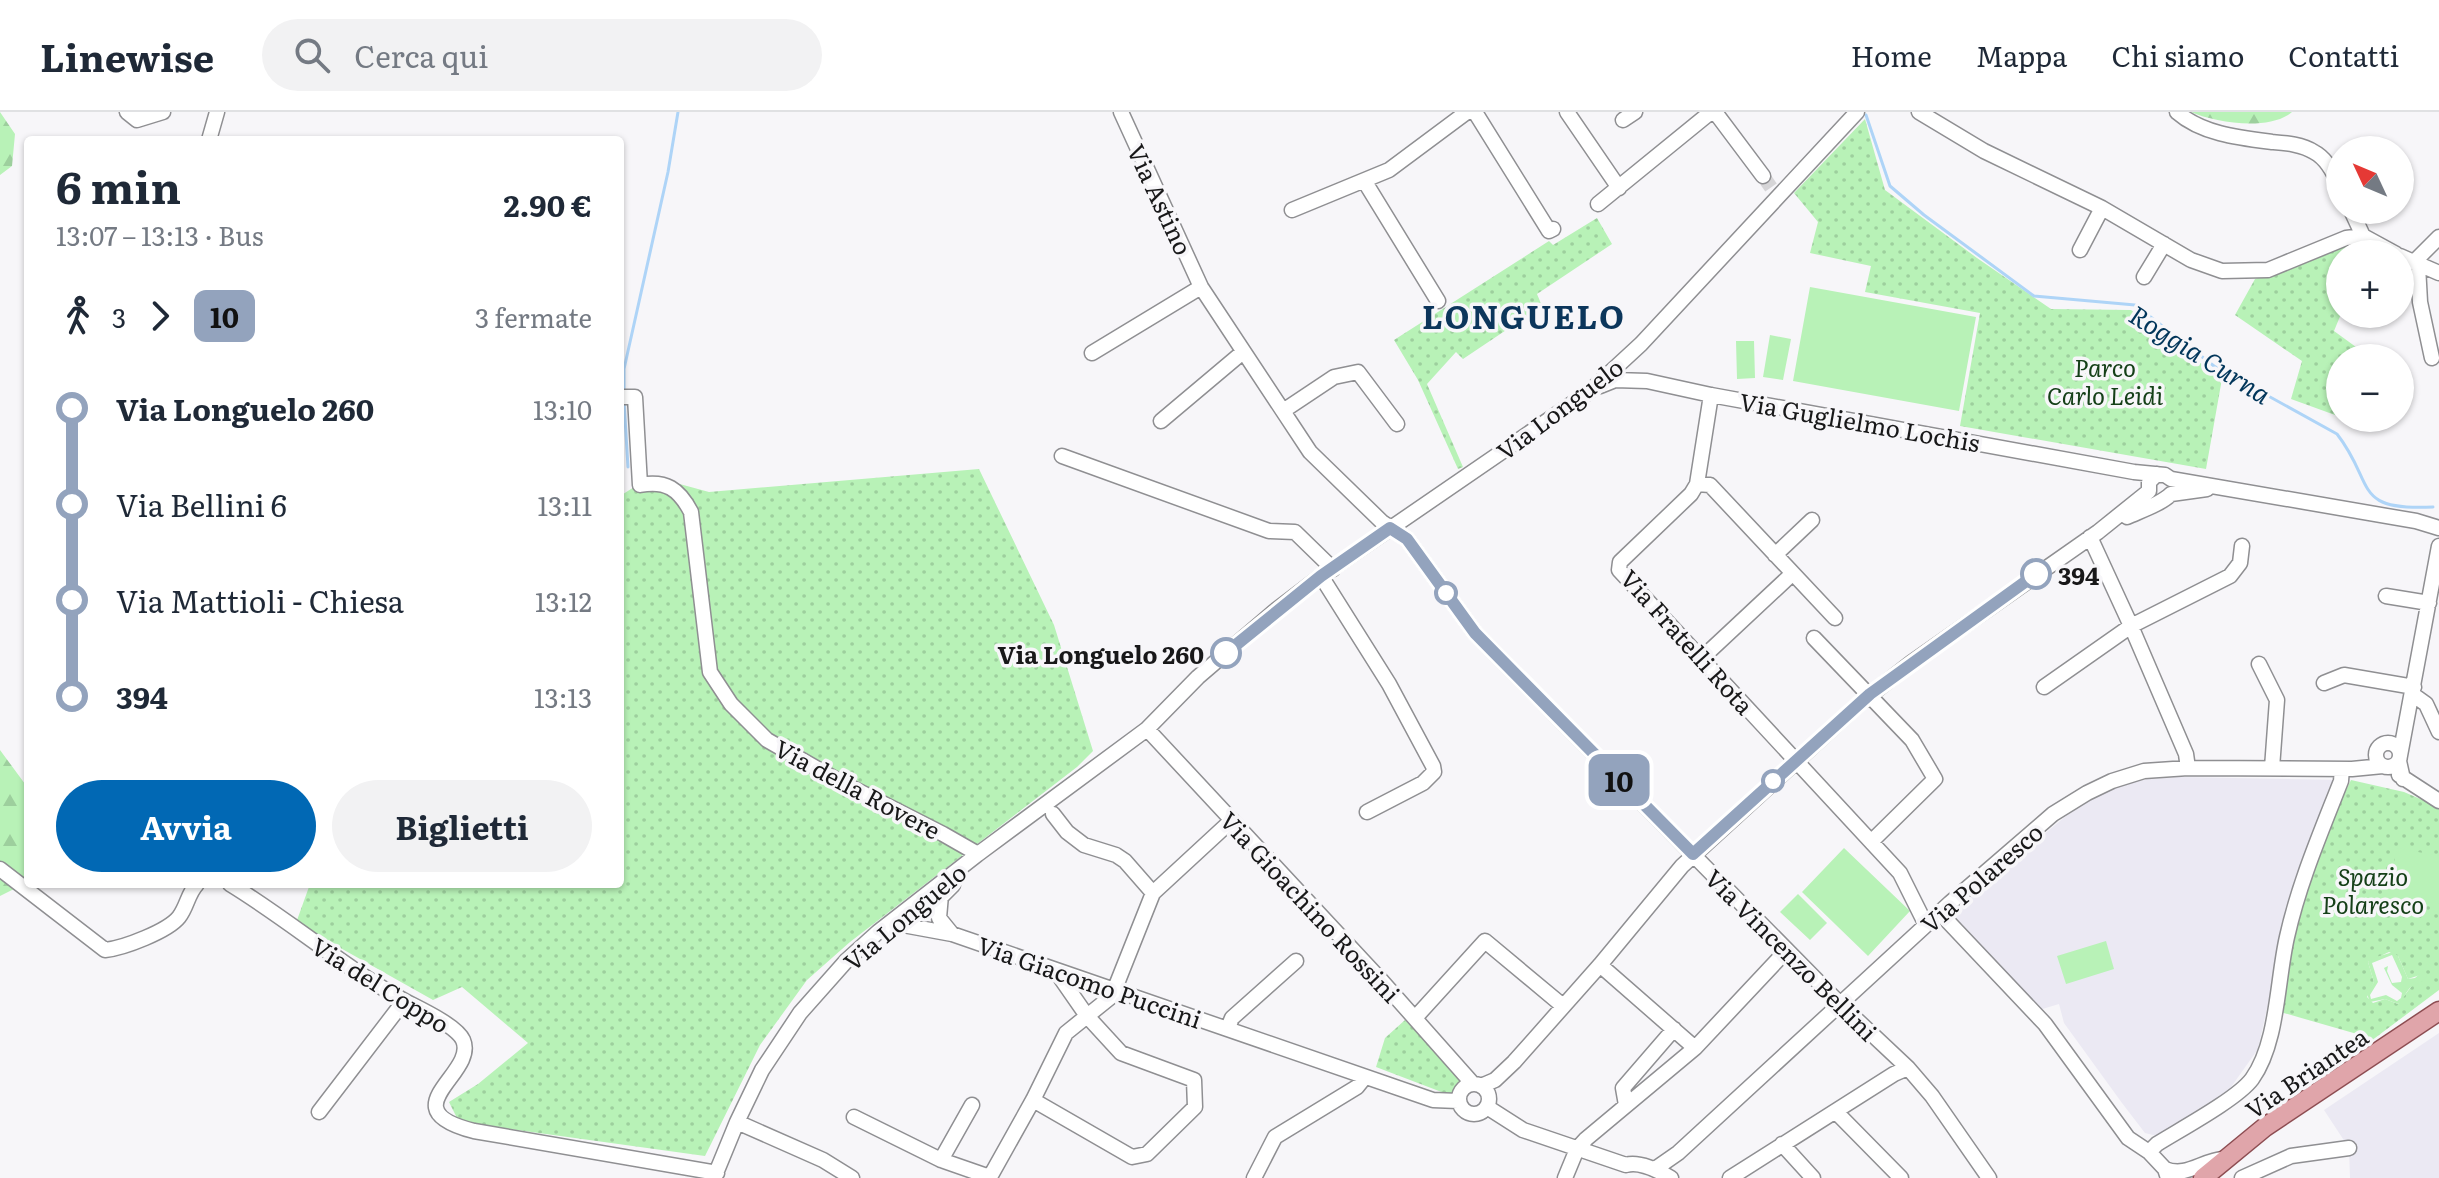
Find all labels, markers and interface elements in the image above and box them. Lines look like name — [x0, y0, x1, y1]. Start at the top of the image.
search box — [262, 19, 822, 91]
text: Linewise — [40, 27, 214, 84]
icon: search — [290, 33, 334, 77]
text: Cerca qui — [354, 33, 488, 77]
text: Home — [1851, 34, 1932, 76]
text: Mappa — [1976, 34, 2067, 76]
text: Chi siamo — [2111, 34, 2244, 76]
text: Contatti — [2288, 34, 2399, 76]
north arrow — [2326, 136, 2414, 224]
map controls — [2326, 136, 2414, 432]
street label: Via Astino — [1120, 138, 1202, 260]
text: 6 min — [56, 152, 181, 218]
text: 2.90 € — [503, 182, 592, 226]
text: 13:07 – 13:13 · Bus — [56, 215, 263, 254]
button: + — [2326, 240, 2414, 328]
district label: LONGUELO — [1422, 291, 1626, 339]
icon: walk — [56, 294, 100, 338]
icon: forward — [138, 294, 182, 338]
water label: Roggia Curna — [2123, 294, 2280, 412]
text: 10 — [210, 295, 239, 337]
text: 3 — [112, 297, 126, 336]
text: 3 fermate — [475, 297, 592, 336]
button: − — [2326, 344, 2414, 432]
street label: Via Longuelo — [1488, 349, 1630, 467]
park label: Parco Carlo Leidi — [2047, 349, 2163, 412]
street label: Via Guglielmo Lochis — [1737, 383, 1983, 459]
text: Via Longuelo 260 — [116, 386, 374, 430]
text: 13:10 — [533, 389, 592, 428]
text: Via Bellini 6 — [116, 482, 287, 526]
text: 13:11 — [538, 485, 592, 524]
place label: 394 — [2058, 557, 2100, 592]
marker: 394 — [2021, 559, 2051, 589]
street label: Via Fratelli Rota — [1613, 561, 1763, 721]
text: Via Mattioli - Chiesa — [116, 578, 404, 622]
text: 13:12 — [535, 581, 592, 620]
unlabelled marker — [1435, 582, 1457, 604]
place label: Via Longuelo 260 — [997, 636, 1204, 671]
marker: Via Longuelo 260 — [1211, 638, 1241, 668]
text: 394 — [116, 674, 168, 718]
text: 13:13 — [534, 677, 592, 716]
street label: Via della Rovere — [769, 730, 947, 846]
line badge: 10 — [1583, 754, 1655, 806]
text: 10 — [1605, 759, 1633, 801]
unlabelled marker — [1762, 770, 1784, 792]
button: Avvia — [56, 780, 316, 872]
button: Biglietti — [332, 780, 592, 872]
street label: Via Gioachino Rossini — [1213, 803, 1409, 1009]
street label: Via Polaresco — [1912, 814, 2050, 940]
street label: Via Longuelo — [835, 854, 973, 978]
park label: Spazio Polaresco — [2322, 858, 2424, 921]
street label: Via Vincenzo Bellini — [1698, 860, 1886, 1048]
street label: Via Giacomo Puccini — [973, 926, 1207, 1036]
street label: Via del Coppo — [305, 928, 457, 1040]
street label: Via Briantea — [2238, 1018, 2374, 1126]

